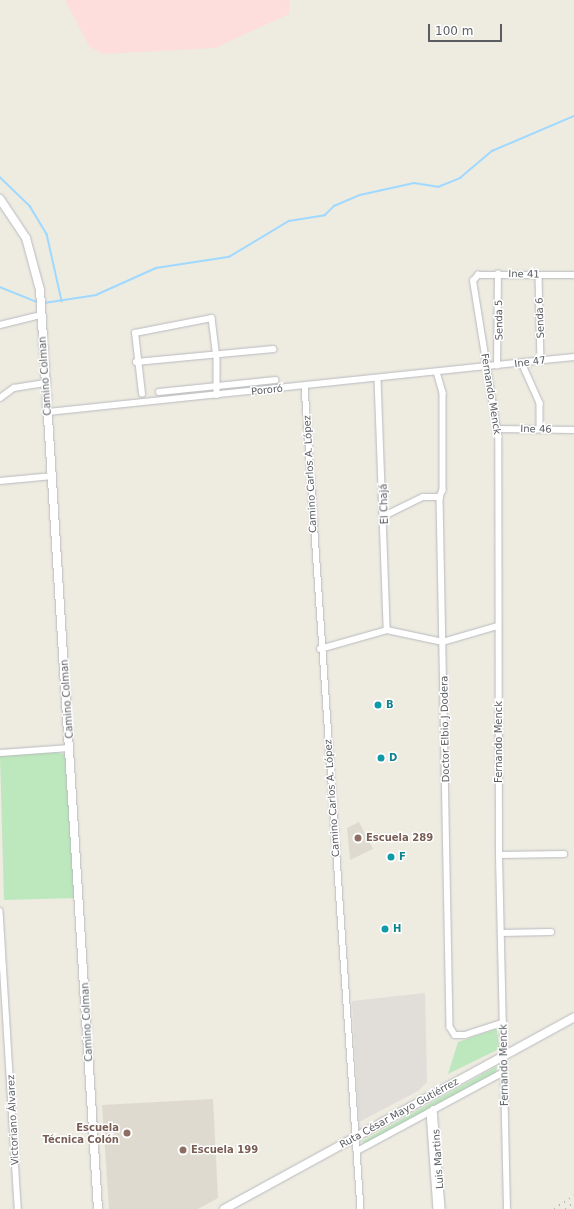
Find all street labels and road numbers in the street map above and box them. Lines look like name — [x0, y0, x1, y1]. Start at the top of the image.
street label: Ine 41 — [508, 268, 540, 280]
street label: Senda 6 — [533, 297, 547, 339]
street label: Senda 5 — [493, 299, 505, 341]
street label: Camino Colman — [36, 336, 54, 416]
street label: Fernando Menck — [479, 352, 503, 436]
street label: Ine 47 — [514, 354, 546, 370]
street label: Pororó — [251, 382, 283, 398]
street label: Camino Carlos A. López — [301, 415, 319, 533]
street label: Ine 46 — [520, 423, 552, 435]
street label: El Chajá — [377, 483, 391, 525]
street label: Camino Colman — [58, 659, 76, 739]
street label: Doctor Elbio J Dodera — [438, 675, 452, 783]
street label: Fernando Menck — [493, 701, 505, 783]
street label: Camino Carlos A. López — [322, 739, 342, 857]
street label: Camino Colman — [79, 982, 95, 1062]
street label: Fernando Menck — [497, 1024, 511, 1106]
street label: Victoriano Álvarez — [5, 1074, 21, 1166]
street label: Ruta César Mayo Gutiérrez — [338, 1075, 460, 1151]
street label: Luis Martins — [430, 1129, 446, 1189]

